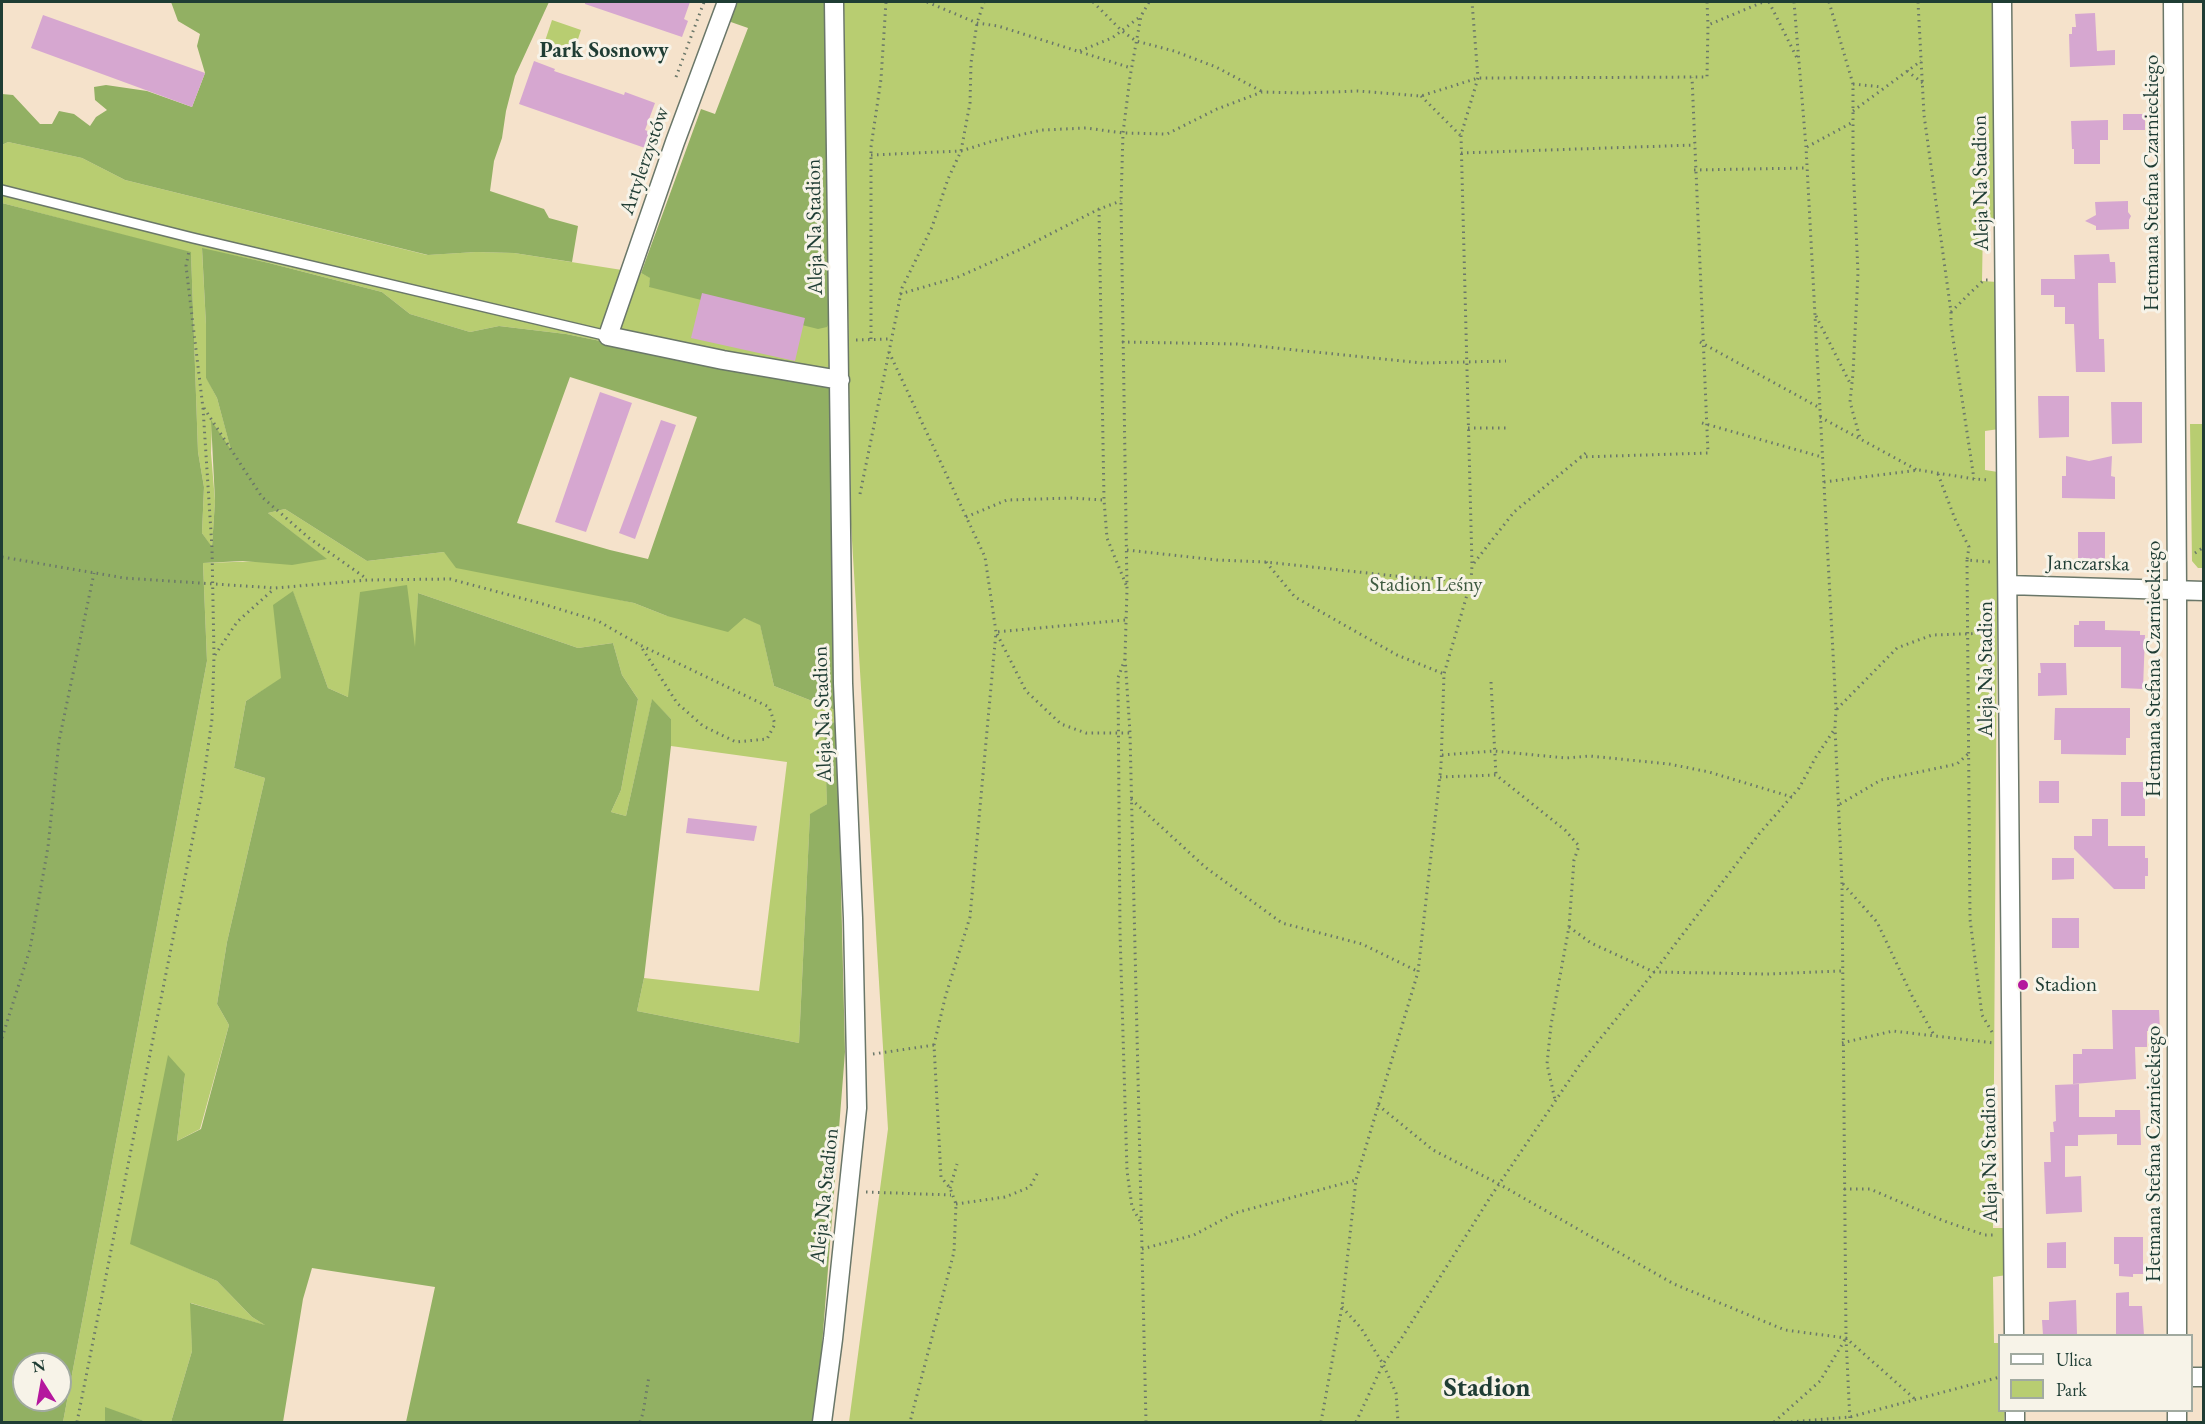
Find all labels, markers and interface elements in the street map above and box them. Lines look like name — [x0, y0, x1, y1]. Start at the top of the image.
district label: Park Sosnowy — [539, 38, 669, 64]
street label: Hetmana Stefana Czarnieckiego — [2139, 55, 2165, 311]
street label: Artylerzystów — [615, 104, 675, 218]
street label: Aleja Na Stadion — [1967, 115, 1995, 251]
street label: Aleja Na Stadion — [801, 159, 829, 295]
street label: Hetmana Stefana Czarnieckiego — [2141, 541, 2167, 797]
street label: Janczarska — [2046, 551, 2130, 577]
park label: Stadion Leśny — [1370, 572, 1482, 598]
street label: Aleja Na Stadion — [1973, 601, 1999, 737]
street label: Aleja Na Stadion — [808, 645, 838, 783]
place label: Stadion — [2035, 972, 2097, 998]
marker: Stadion — [2016, 978, 2030, 992]
street label: Hetmana Stefana Czarnieckiego — [2141, 1026, 2167, 1282]
street label: Aleja Na Stadion — [1976, 1087, 2004, 1223]
street label: Aleja Na Stadion — [805, 1127, 845, 1265]
legend — [1998, 1334, 2193, 1412]
text: Ulica — [2056, 1348, 2092, 1371]
north arrow — [12, 1352, 72, 1412]
text: N — [30, 1354, 47, 1377]
district label: Stadion — [1443, 1373, 1531, 1405]
text: Park — [2056, 1378, 2087, 1401]

